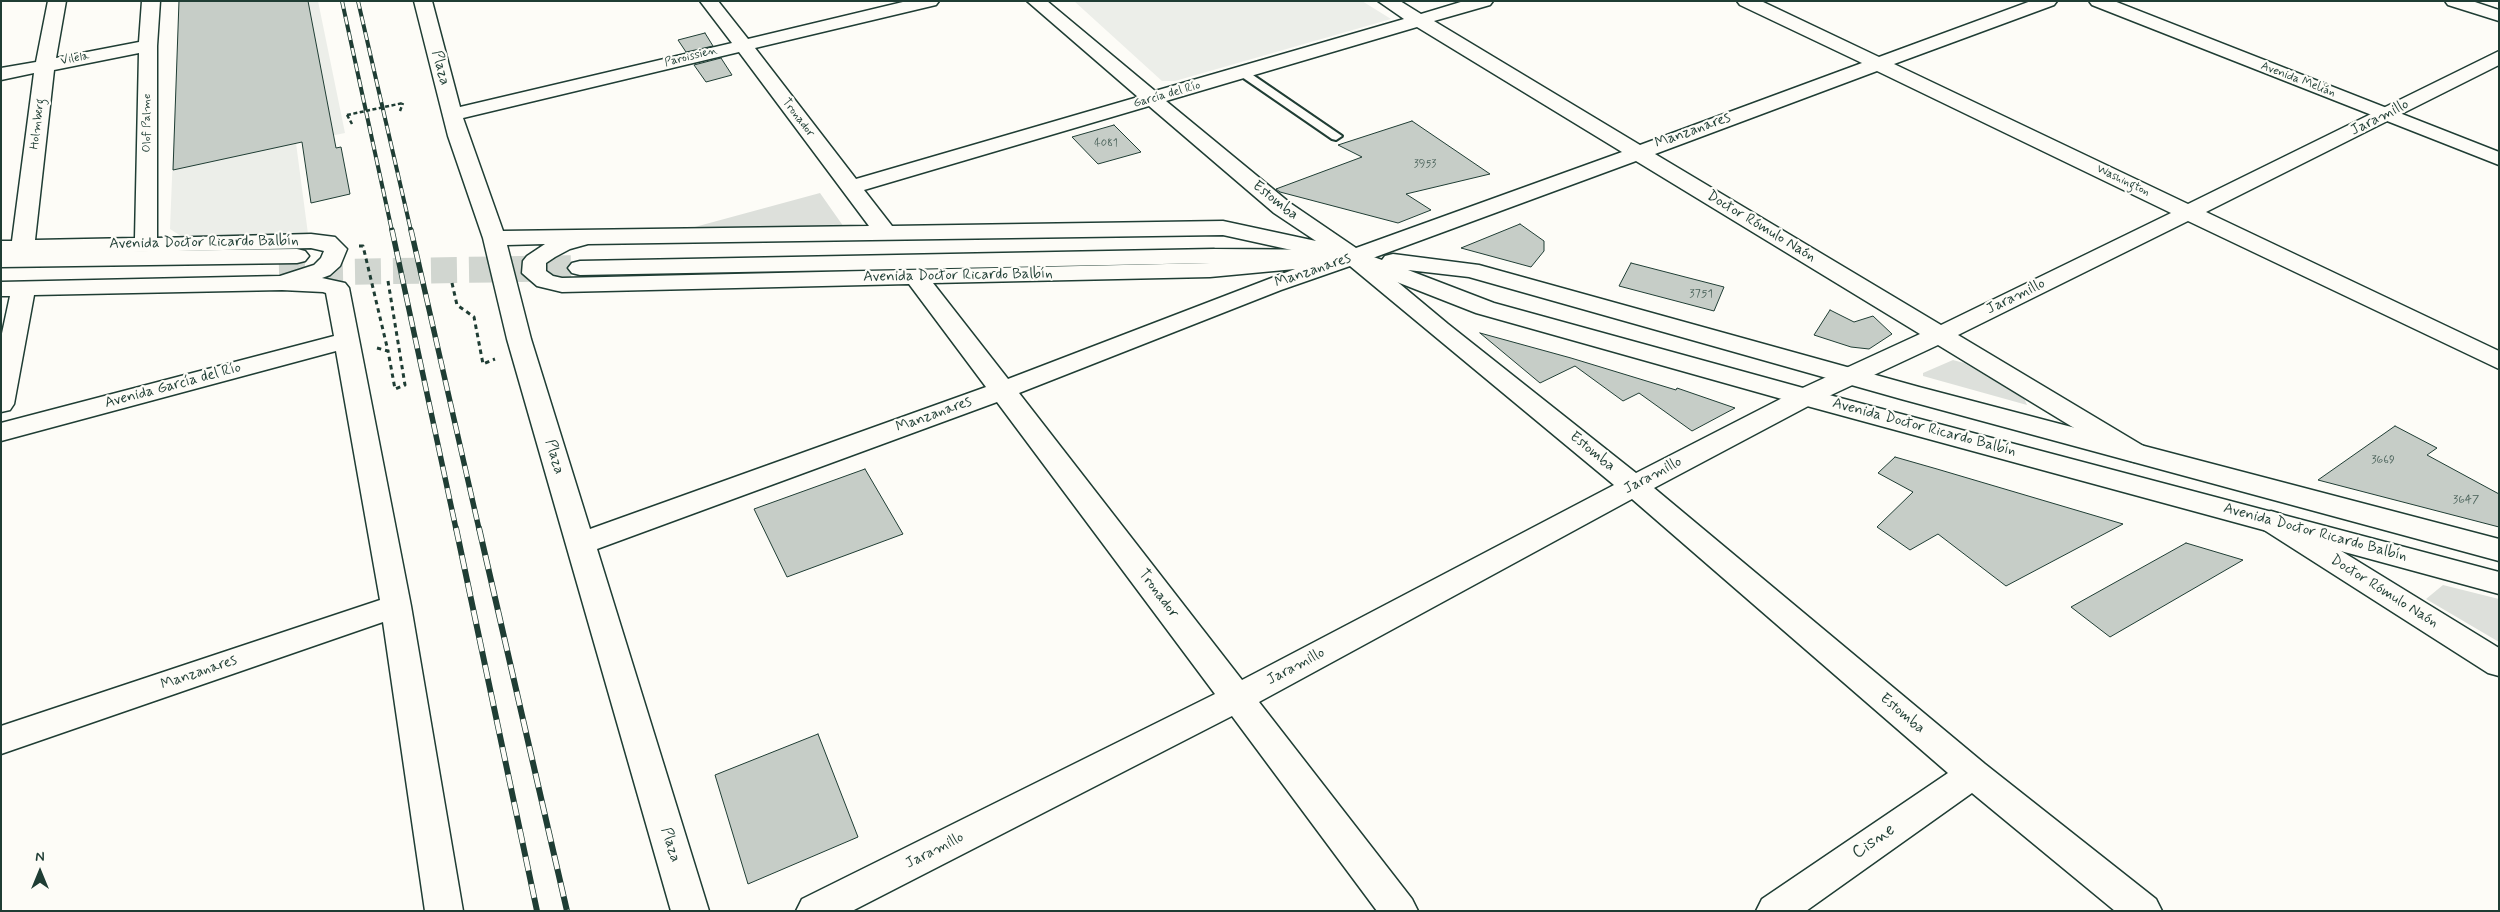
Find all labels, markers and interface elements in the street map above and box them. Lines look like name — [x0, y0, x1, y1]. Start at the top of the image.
street label: Paroissien — [663, 44, 719, 70]
street label: Vilela — [59, 49, 91, 69]
street label: Plaza — [427, 49, 453, 87]
street label: Avenida Melián — [2259, 59, 2337, 101]
street label: García del Río — [1132, 79, 1202, 111]
street label: Olof Palme — [140, 94, 154, 152]
street label: Tronador — [779, 96, 817, 140]
street label: Jaramillo — [2348, 96, 2412, 140]
street label: Holmberg — [28, 98, 48, 150]
street label: Manzanares — [1653, 109, 1733, 153]
house number: 4081 — [1094, 137, 1118, 151]
house number: 3953 — [1414, 158, 1436, 172]
street label: Washington — [2094, 162, 2152, 200]
street label: Estomba — [1248, 178, 1302, 224]
street label: Doctor Rómulo Naón — [1703, 187, 1819, 267]
street label: Avenida Doctor Ricardo Balbín — [109, 232, 299, 254]
street label: Manzanares — [1273, 250, 1353, 292]
street label: Avenida Doctor Ricardo Balbín — [863, 265, 1053, 287]
street label: Jaramillo — [1984, 275, 2048, 319]
house number: 3751 — [1689, 287, 1713, 301]
street label: Avenida García del Río — [103, 359, 243, 413]
street label: Manzanares — [894, 393, 974, 437]
street label: Avenida Doctor Ricardo Balbín — [1830, 395, 2018, 461]
street label: Estomba — [1566, 428, 1618, 476]
street label: Plaza — [540, 438, 568, 476]
street label: Jaramillo — [1621, 453, 1685, 499]
house number: 3669 — [2371, 453, 2395, 467]
house number: 3647 — [2453, 493, 2479, 507]
street label: Avenida Doctor Ricardo Balbín — [2221, 500, 2409, 566]
street label: Doctor Rómulo Naón — [2327, 551, 2441, 633]
street label: Tronador — [1134, 566, 1182, 622]
street label: Jaramillo — [1264, 644, 1328, 690]
street label: Manzanares — [159, 652, 239, 694]
street label: Estomba — [1876, 690, 1928, 738]
street label: Cisne — [1848, 820, 1900, 864]
street label: Plaza — [656, 825, 684, 865]
street label: Jaramillo — [903, 829, 967, 873]
north arrow — [15, 847, 65, 897]
text: N — [35, 848, 45, 866]

